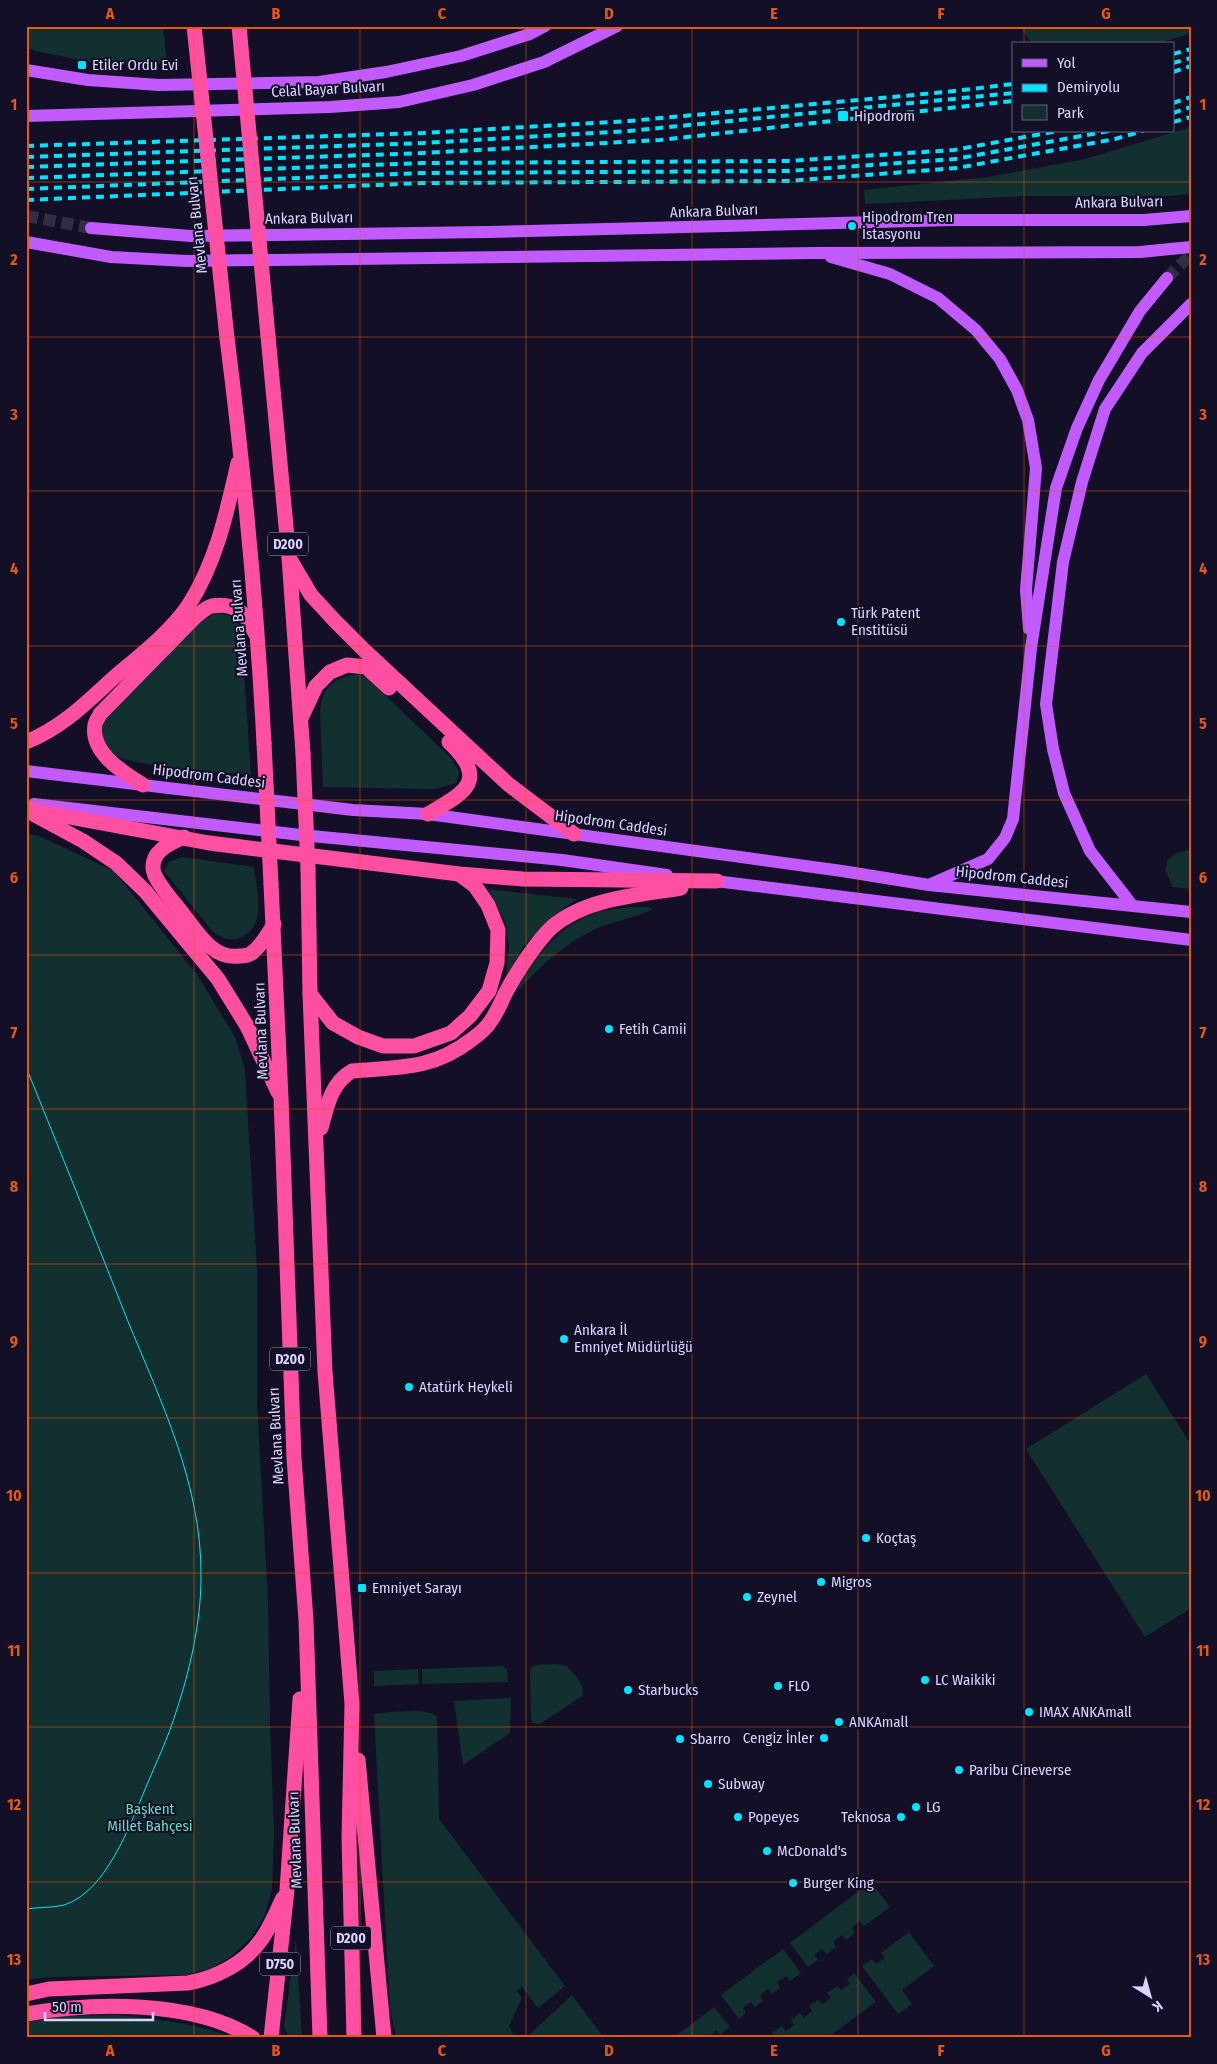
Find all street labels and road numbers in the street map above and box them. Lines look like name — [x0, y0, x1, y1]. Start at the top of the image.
street label: Celal Bayar Bulvarı — [271, 77, 385, 101]
street label: Mevlana Bulvarı — [183, 176, 211, 274]
street label: Ankara Bulvarı — [1075, 192, 1163, 212]
street label: Ankara Bulvarı — [670, 200, 758, 222]
street label: Ankara Bulvarı — [265, 208, 353, 228]
road number: D200 — [268, 532, 308, 556]
street label: Mevlana Bulvarı — [227, 579, 251, 677]
street label: Hipodrom Caddesi — [152, 760, 266, 792]
street label: Hipodrom Caddesi — [554, 806, 668, 840]
street label: Hipodrom Caddesi — [955, 862, 1069, 892]
street label: Mevlana Bulvarı — [250, 982, 272, 1080]
road number: D200 — [270, 1348, 310, 1370]
street label: Mevlana Bulvarı — [264, 1387, 288, 1485]
street label: Mevlana Bulvarı — [284, 1791, 306, 1889]
road number: D200 — [331, 1926, 371, 1950]
road number: D750 — [260, 1952, 300, 1976]

